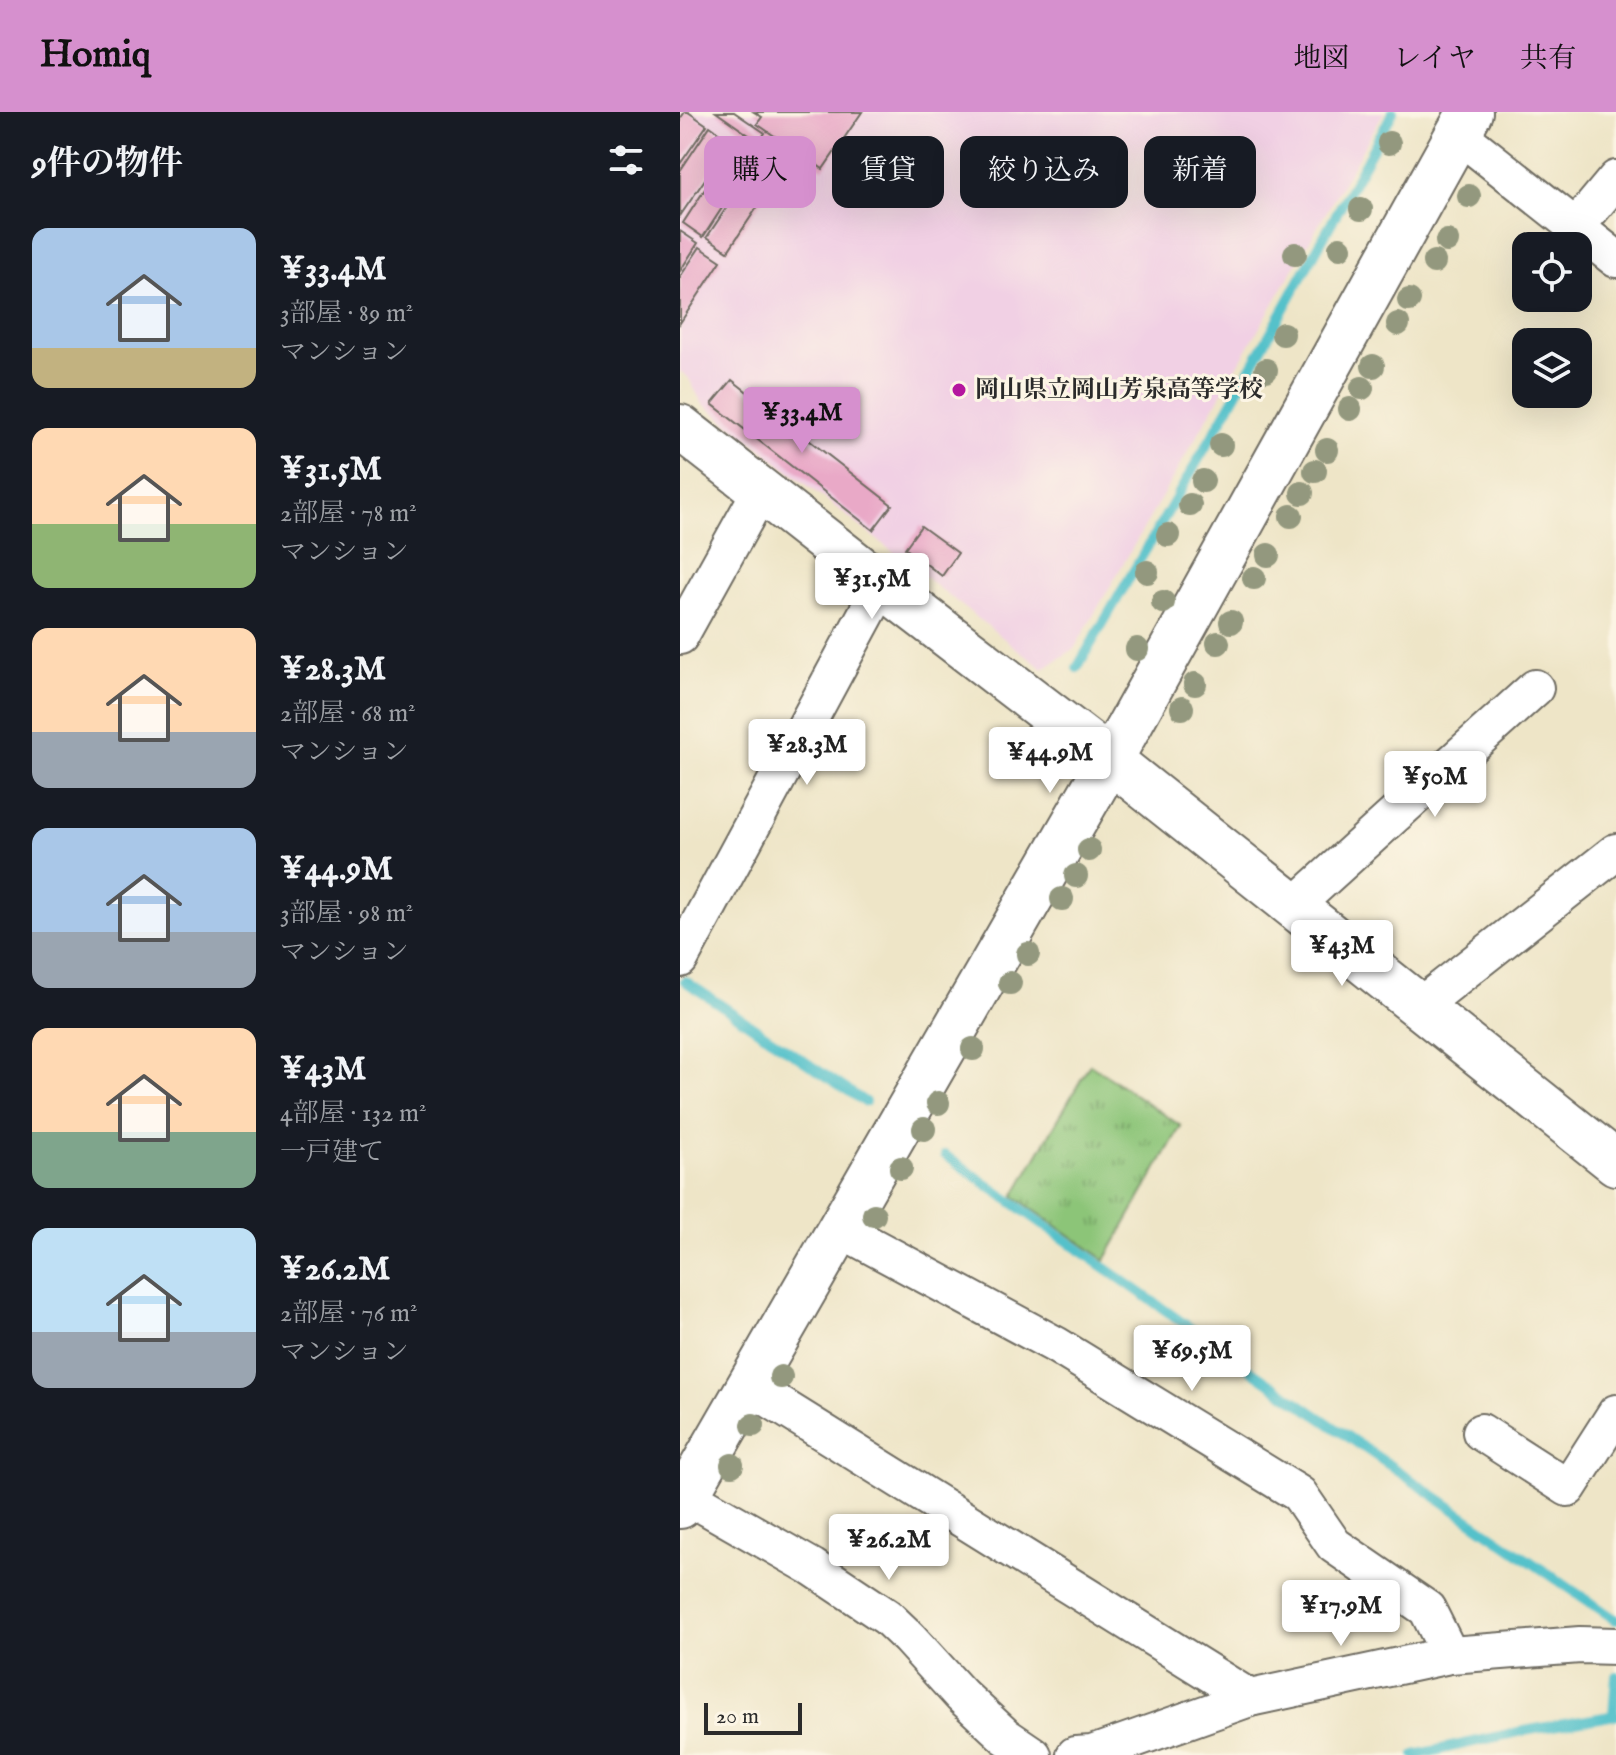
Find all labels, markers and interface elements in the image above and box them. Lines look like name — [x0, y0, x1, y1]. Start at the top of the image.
text: Homiq — [40, 32, 151, 80]
text: 地図 — [1293, 42, 1349, 77]
text: レイヤ — [1393, 42, 1476, 77]
text: 共有 — [1520, 42, 1576, 77]
chip: 購入 — [704, 136, 816, 208]
chip: 賃貸 — [832, 136, 944, 208]
chip: 絞り込み — [960, 136, 1128, 208]
chip: 新着 — [1144, 136, 1256, 208]
icon: filters — [604, 138, 648, 182]
text: 9件の物件 — [32, 143, 183, 186]
map controls — [1512, 232, 1592, 408]
button: locate — [1512, 232, 1592, 312]
text: ¥33.4M — [280, 248, 386, 291]
icon: home — [96, 260, 192, 356]
text: 3部屋 · 89 m² — [280, 297, 413, 330]
button: layers — [1512, 328, 1592, 408]
text: マンション — [280, 336, 409, 369]
place label: 岡山県立岡山芳泉高等学校 — [975, 375, 1263, 406]
marker: 岡山県立岡山芳泉高等学校 — [950, 381, 968, 399]
pin: ¥33.4M — [737, 387, 867, 455]
text: ¥33.4M — [761, 396, 843, 429]
text: ¥31.5M — [280, 448, 382, 491]
icon: home — [96, 460, 192, 556]
text: 2部屋 · 78 m² — [280, 497, 417, 530]
text: マンション — [280, 536, 409, 569]
pin: ¥31.5M — [807, 553, 937, 621]
text: ¥31.5M — [833, 562, 911, 595]
text: ¥28.3M — [280, 648, 386, 691]
icon: home — [96, 660, 192, 756]
text: 2部屋 · 68 m² — [280, 697, 415, 730]
pin: ¥28.3M — [742, 719, 872, 787]
pin: ¥44.9M — [985, 727, 1115, 795]
text: ¥28.3M — [766, 728, 848, 761]
text: マンション — [280, 736, 409, 769]
text: ¥44.9M — [1007, 736, 1093, 769]
pin: ¥50M — [1388, 751, 1482, 819]
text: ¥50M — [1402, 760, 1468, 793]
text: ¥44.9M — [280, 848, 393, 891]
icon: home — [96, 860, 192, 956]
text: 3部屋 · 98 m² — [280, 897, 413, 930]
pin: ¥43M — [1295, 920, 1389, 988]
text: ¥43M — [1309, 929, 1375, 962]
text: マンション — [280, 936, 409, 969]
text: ¥43M — [280, 1048, 366, 1091]
icon: home — [96, 1060, 192, 1156]
text: 4部屋 · 132 m² — [280, 1097, 426, 1130]
text: 一戸建て — [280, 1136, 384, 1169]
text: ¥26.2M — [280, 1248, 390, 1291]
icon: home — [96, 1260, 192, 1356]
text: 2部屋 · 76 m² — [280, 1297, 417, 1330]
pin: ¥69.5M — [1127, 1325, 1257, 1393]
text: ¥69.5M — [1152, 1334, 1232, 1367]
text: マンション — [280, 1336, 409, 1369]
pin: ¥26.2M — [824, 1514, 954, 1582]
text: ¥26.2M — [847, 1523, 931, 1556]
pin: ¥17.9M — [1276, 1580, 1406, 1648]
text: ¥17.9M — [1300, 1589, 1382, 1622]
scale bar — [704, 1699, 802, 1735]
text: 20 m — [716, 1703, 759, 1731]

